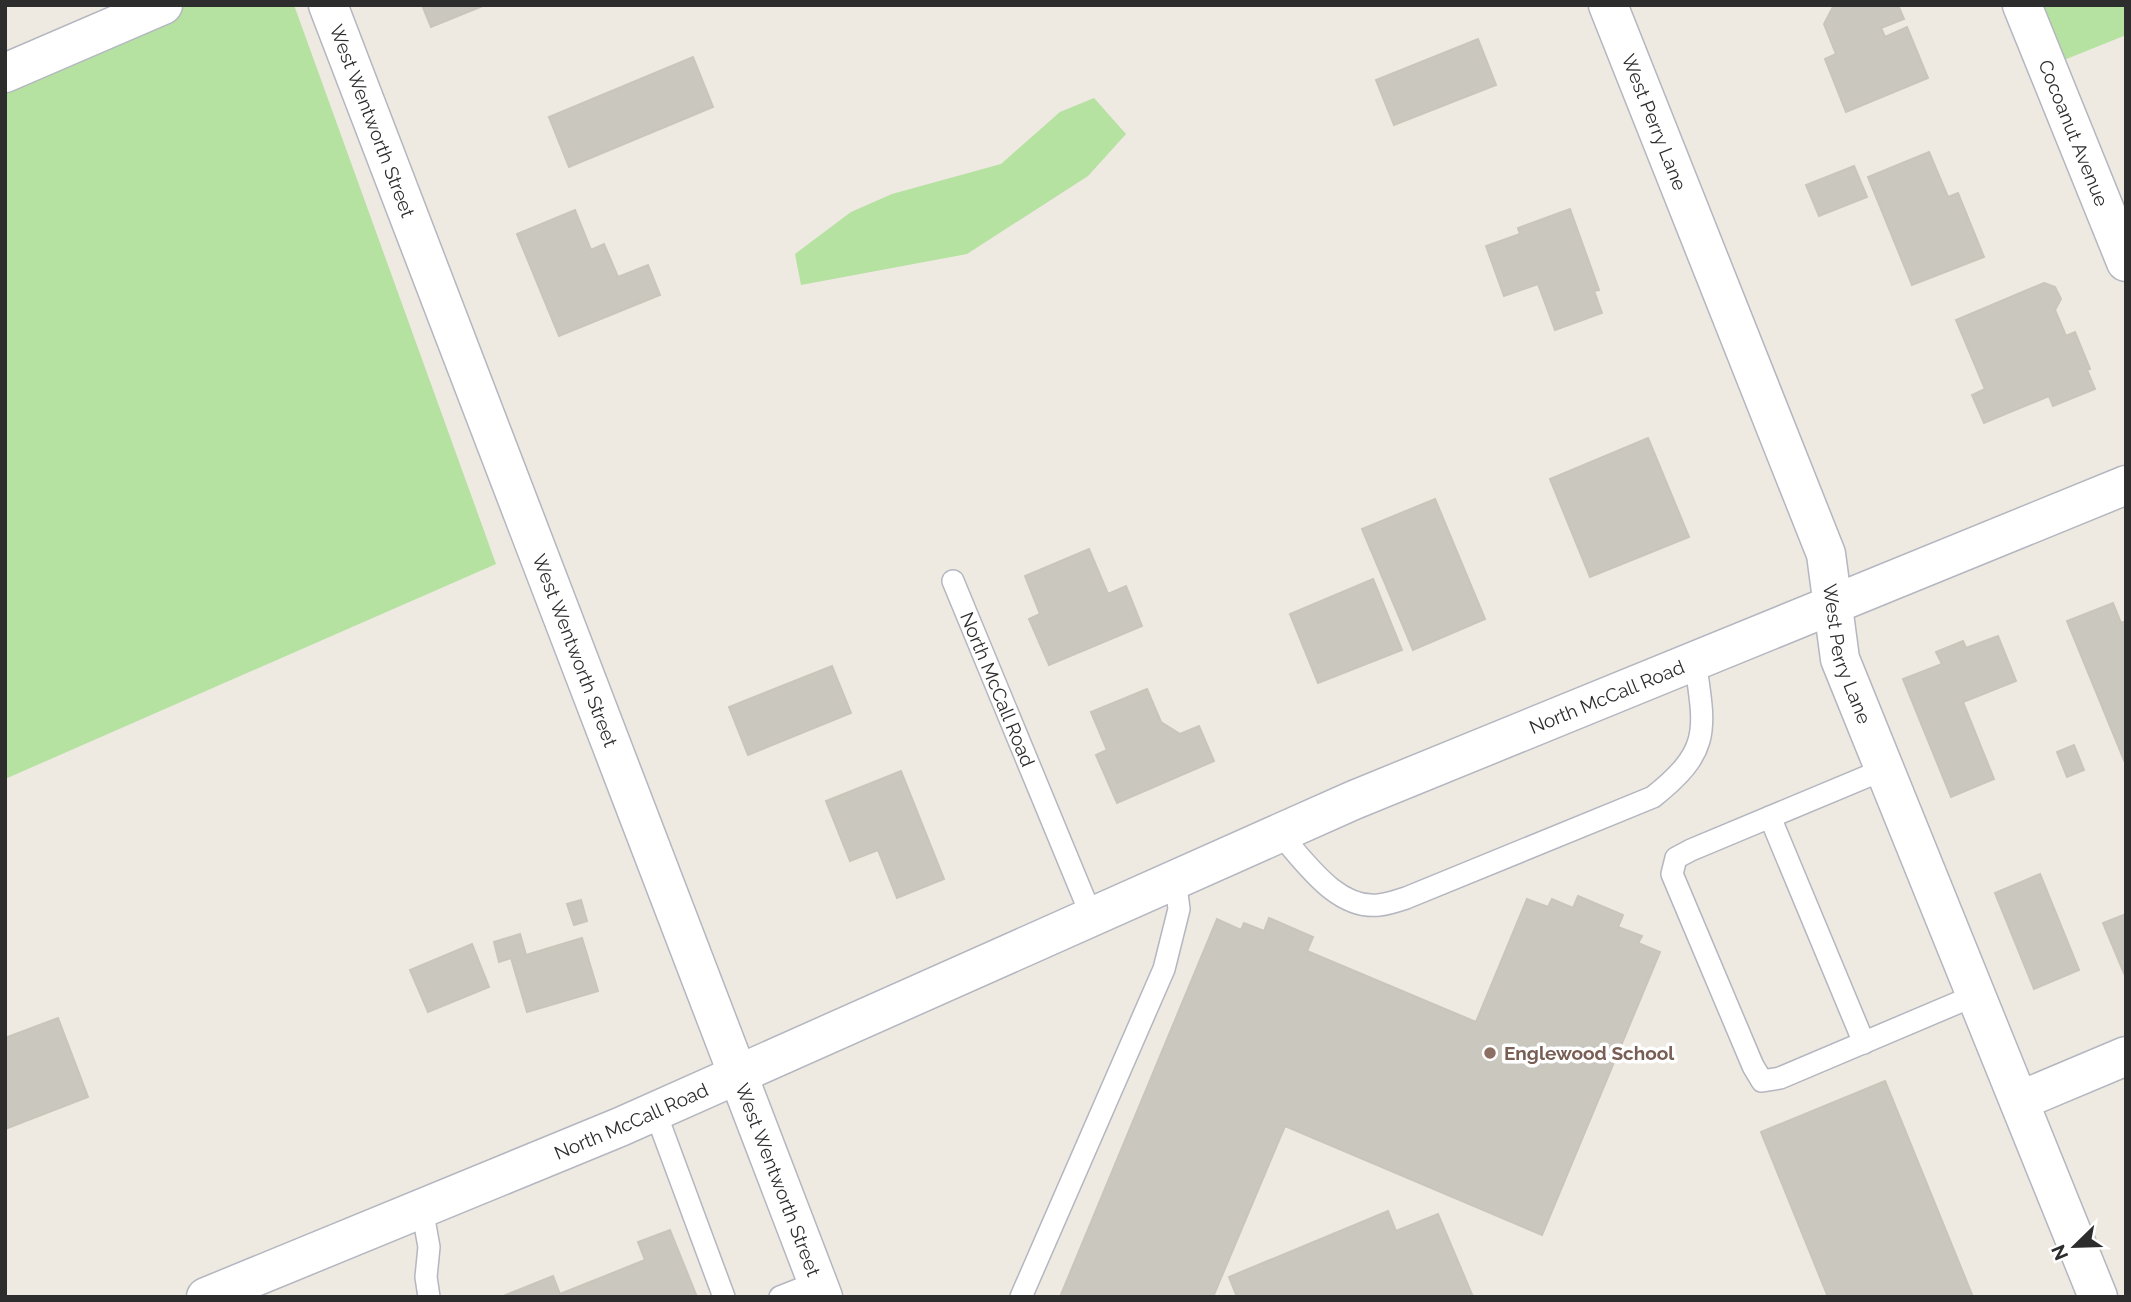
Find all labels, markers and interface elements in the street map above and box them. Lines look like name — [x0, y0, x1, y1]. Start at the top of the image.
street label: West Wentworth Street — [325, 21, 419, 221]
street label: West Perry Lane — [1618, 51, 1691, 193]
street label: Cocoanut Avenue — [2034, 56, 2113, 209]
street label: West Wentworth Street — [528, 551, 622, 750]
street label: West Perry Lane — [1819, 582, 1876, 727]
street label: North McCall Road — [956, 609, 1039, 770]
street label: North McCall Road — [1526, 655, 1687, 738]
place label: Englewood School — [1504, 1042, 1675, 1064]
marker: Englewood School — [1482, 1045, 1498, 1061]
street label: North McCall Road — [551, 1078, 711, 1164]
street label: West Wentworth Street — [731, 1080, 825, 1280]
north arrow — [2040, 1211, 2110, 1281]
text: N — [2046, 1242, 2072, 1264]

